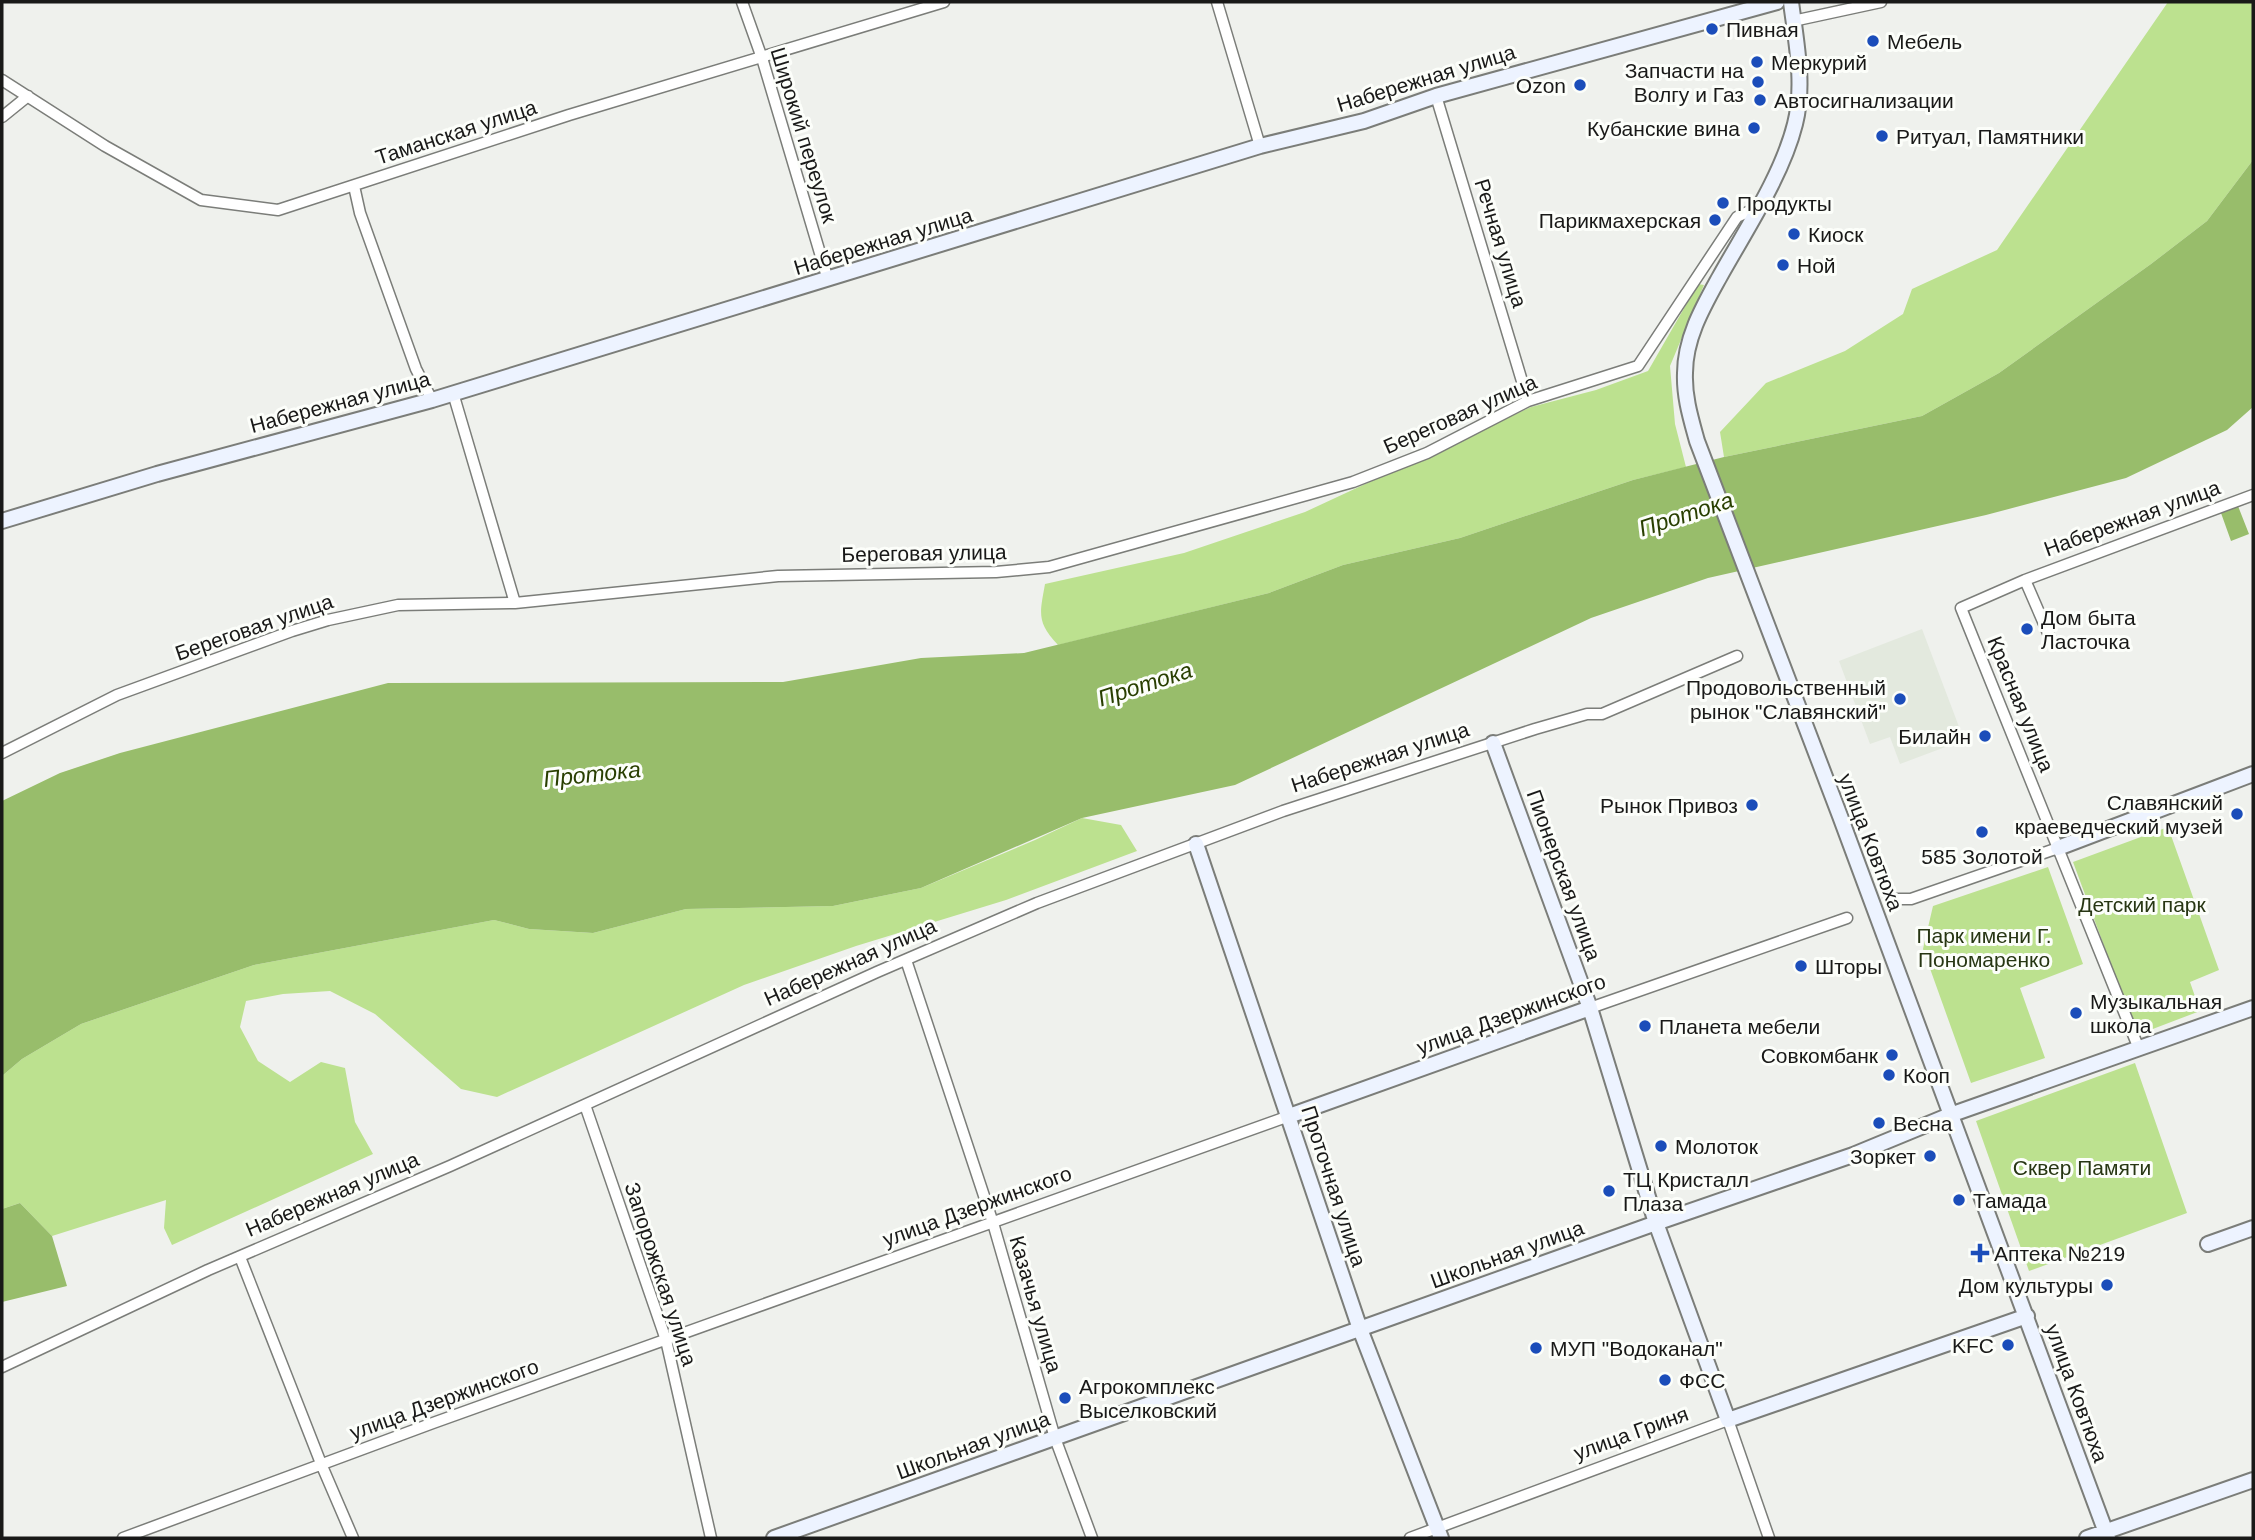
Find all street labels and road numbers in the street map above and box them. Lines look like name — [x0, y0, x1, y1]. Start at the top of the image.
street label: Набережная улица — [1334, 40, 1518, 116]
street label: Широкий переулок — [766, 44, 842, 226]
street label: Таманская улица — [373, 95, 540, 169]
street label: Речная улица — [1471, 176, 1532, 310]
street label: Набережная улица — [791, 203, 975, 279]
street label: Набережная улица — [247, 367, 433, 437]
street label: Береговая улица — [1380, 370, 1540, 458]
street label: Набережная улица — [2041, 475, 2223, 561]
street label: Береговая улица — [841, 540, 1007, 566]
street label: Береговая улица — [172, 589, 336, 665]
street label: Красная улица — [1983, 633, 2059, 775]
street label: Набережная улица — [1288, 717, 1472, 797]
street label: улица Ковтюха — [1834, 770, 1908, 914]
street label: Пионерская улица — [1522, 786, 1606, 964]
street label: Набережная улица — [760, 914, 940, 1010]
street label: улица Дзержинского — [1414, 969, 1608, 1059]
street label: Проточная улица — [1297, 1103, 1371, 1270]
street label: Набережная улица — [242, 1147, 422, 1241]
street label: улица Дзержинского — [880, 1161, 1074, 1251]
street label: Запорожская улица — [620, 1179, 702, 1369]
street label: Школьная улица — [1427, 1216, 1587, 1292]
street label: Казачья улица — [1005, 1233, 1067, 1375]
street label: улица Ковтюха — [2041, 1321, 2113, 1465]
street label: улица Дзержинского — [347, 1354, 541, 1444]
street label: улица Гриня — [1571, 1402, 1691, 1464]
street label: Школьная улица — [893, 1407, 1053, 1483]

